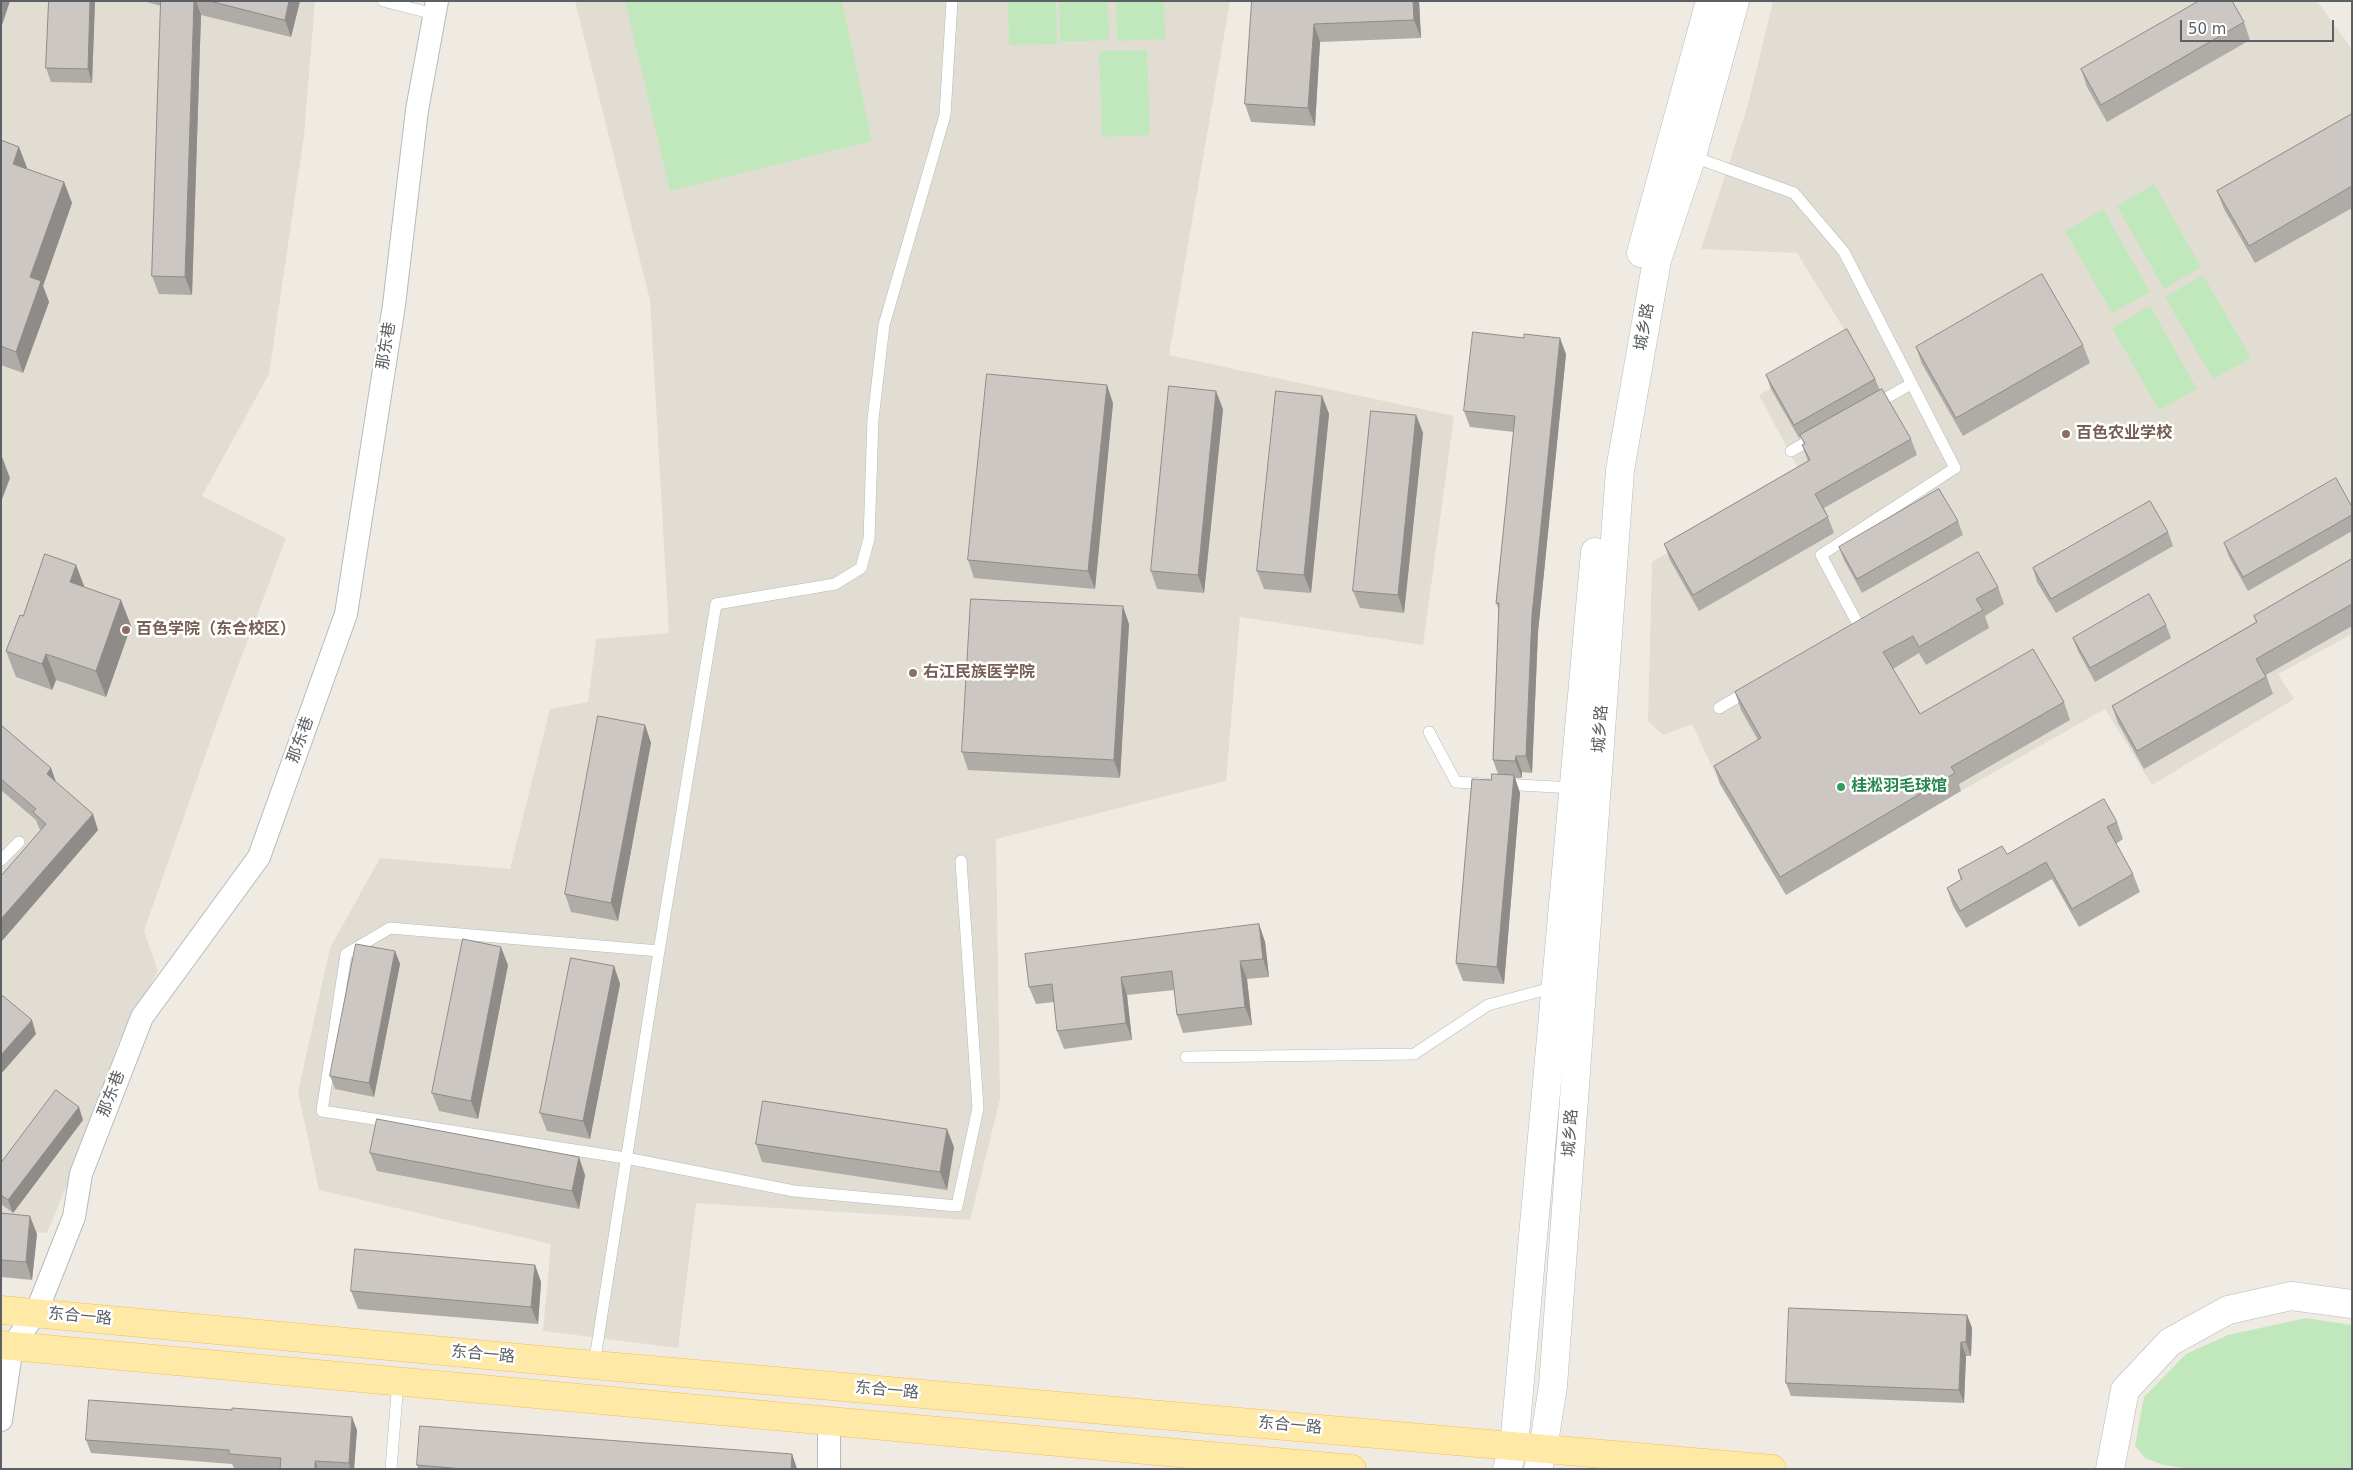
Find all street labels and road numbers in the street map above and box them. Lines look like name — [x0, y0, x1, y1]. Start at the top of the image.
street label: 城乡路 — [1631, 302, 1659, 352]
street label: 那东巷 — [374, 321, 400, 371]
street label: 城乡路 — [1590, 704, 1612, 754]
street label: 那东巷 — [284, 714, 318, 766]
street label: 那东巷 — [94, 1068, 130, 1120]
street label: 城乡路 — [1560, 1108, 1582, 1158]
street label: 东合一路 — [47, 1305, 113, 1329]
street label: 东合一路 — [450, 1343, 516, 1367]
street label: 东合一路 — [854, 1379, 920, 1403]
street label: 东合一路 — [1257, 1414, 1323, 1438]

